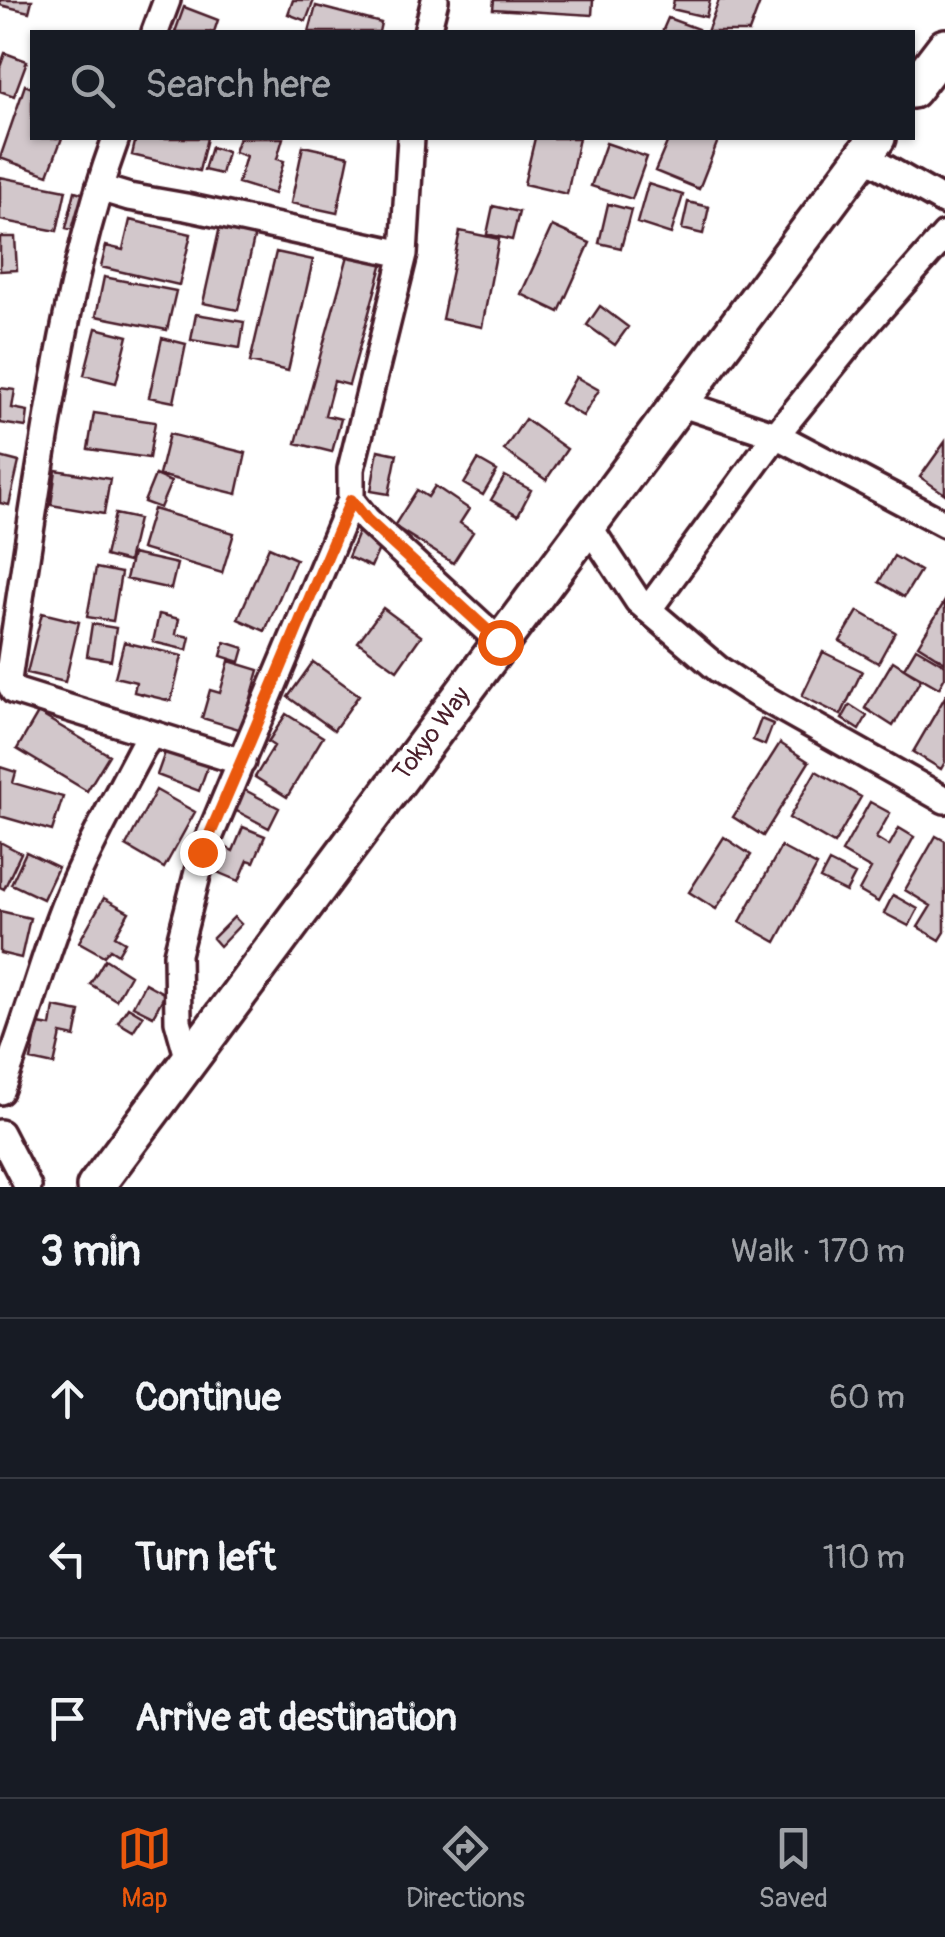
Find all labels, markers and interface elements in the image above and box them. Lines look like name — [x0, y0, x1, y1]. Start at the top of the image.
search box — [30, 30, 915, 140]
icon: search — [65, 58, 120, 113]
text: Search here — [145, 61, 331, 109]
route start — [478, 620, 524, 666]
street label: Tokyo Way — [387, 681, 478, 787]
route end — [180, 830, 226, 876]
text: 3 min — [40, 1226, 141, 1278]
text: Walk · 170 m — [731, 1232, 905, 1272]
icon: ahead — [40, 1371, 95, 1426]
text: Continue — [135, 1374, 281, 1422]
text: 60 m — [829, 1378, 905, 1418]
icon: left — [40, 1531, 95, 1586]
text: Turn left — [135, 1534, 276, 1582]
text: 110 m — [823, 1538, 905, 1578]
icon: arrive — [40, 1691, 95, 1746]
text: Arrive at destination — [135, 1694, 457, 1742]
tab: Map — [117, 1821, 172, 1916]
tab: Directions — [406, 1821, 525, 1916]
tab: Saved — [759, 1821, 828, 1916]

